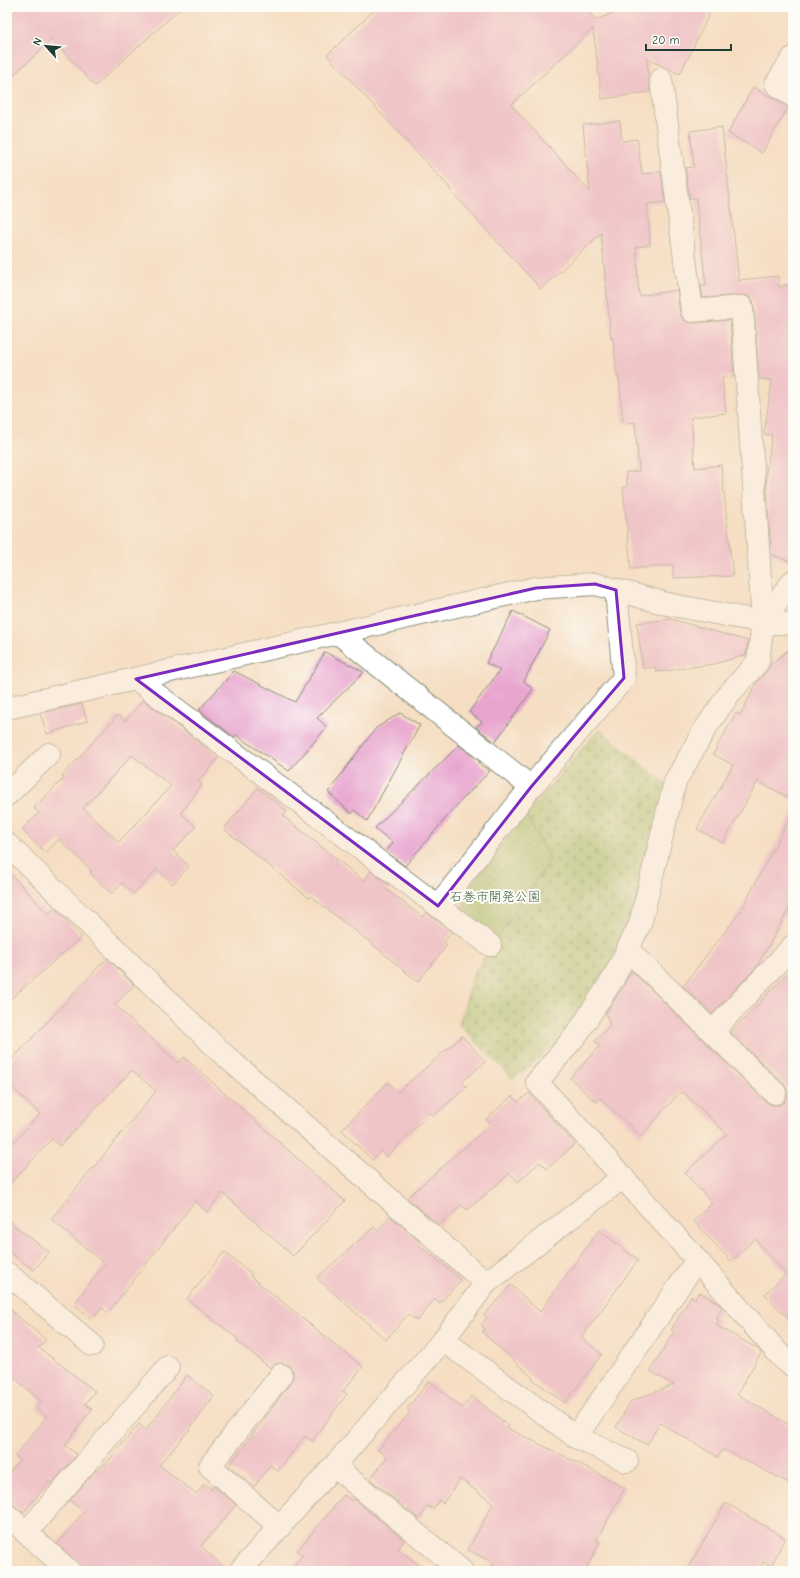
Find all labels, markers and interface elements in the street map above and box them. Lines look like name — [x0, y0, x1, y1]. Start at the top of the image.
north arrow — [26, 26, 66, 66]
scale bar — [646, 26, 731, 52]
text: 20 m — [652, 33, 680, 47]
text: N — [30, 36, 45, 48]
park label: 石巻市開発公園 — [449, 889, 541, 904]

